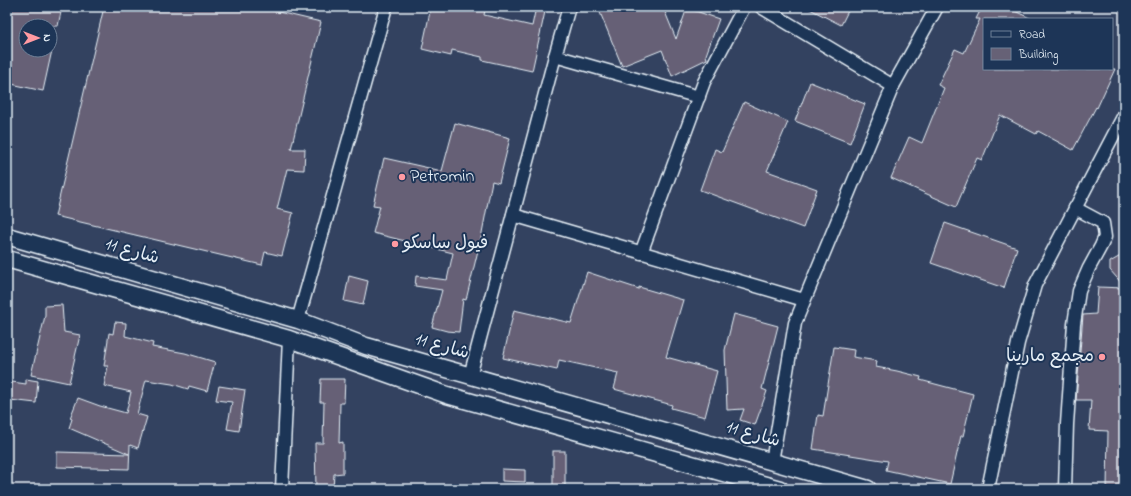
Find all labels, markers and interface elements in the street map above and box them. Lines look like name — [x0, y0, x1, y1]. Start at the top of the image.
north arrow — [18, 18, 58, 58]
legend — [983, 18, 1113, 70]
text: Road — [1019, 26, 1045, 44]
text: N — [39, 34, 55, 42]
text: Building — [1018, 46, 1058, 65]
place label: Petromin — [410, 164, 475, 190]
marker: Petromin — [397, 172, 407, 182]
place label: فيول ساسكو — [401, 231, 488, 257]
street label: شارع 11 — [102, 232, 162, 272]
marker: فيول ساسكو — [390, 239, 400, 249]
street label: شارع 11 — [412, 327, 472, 367]
place label: مجمع مارينا — [1006, 344, 1094, 370]
marker: مجمع مارينا — [1097, 352, 1107, 362]
street label: شارع 11 — [723, 415, 783, 455]

